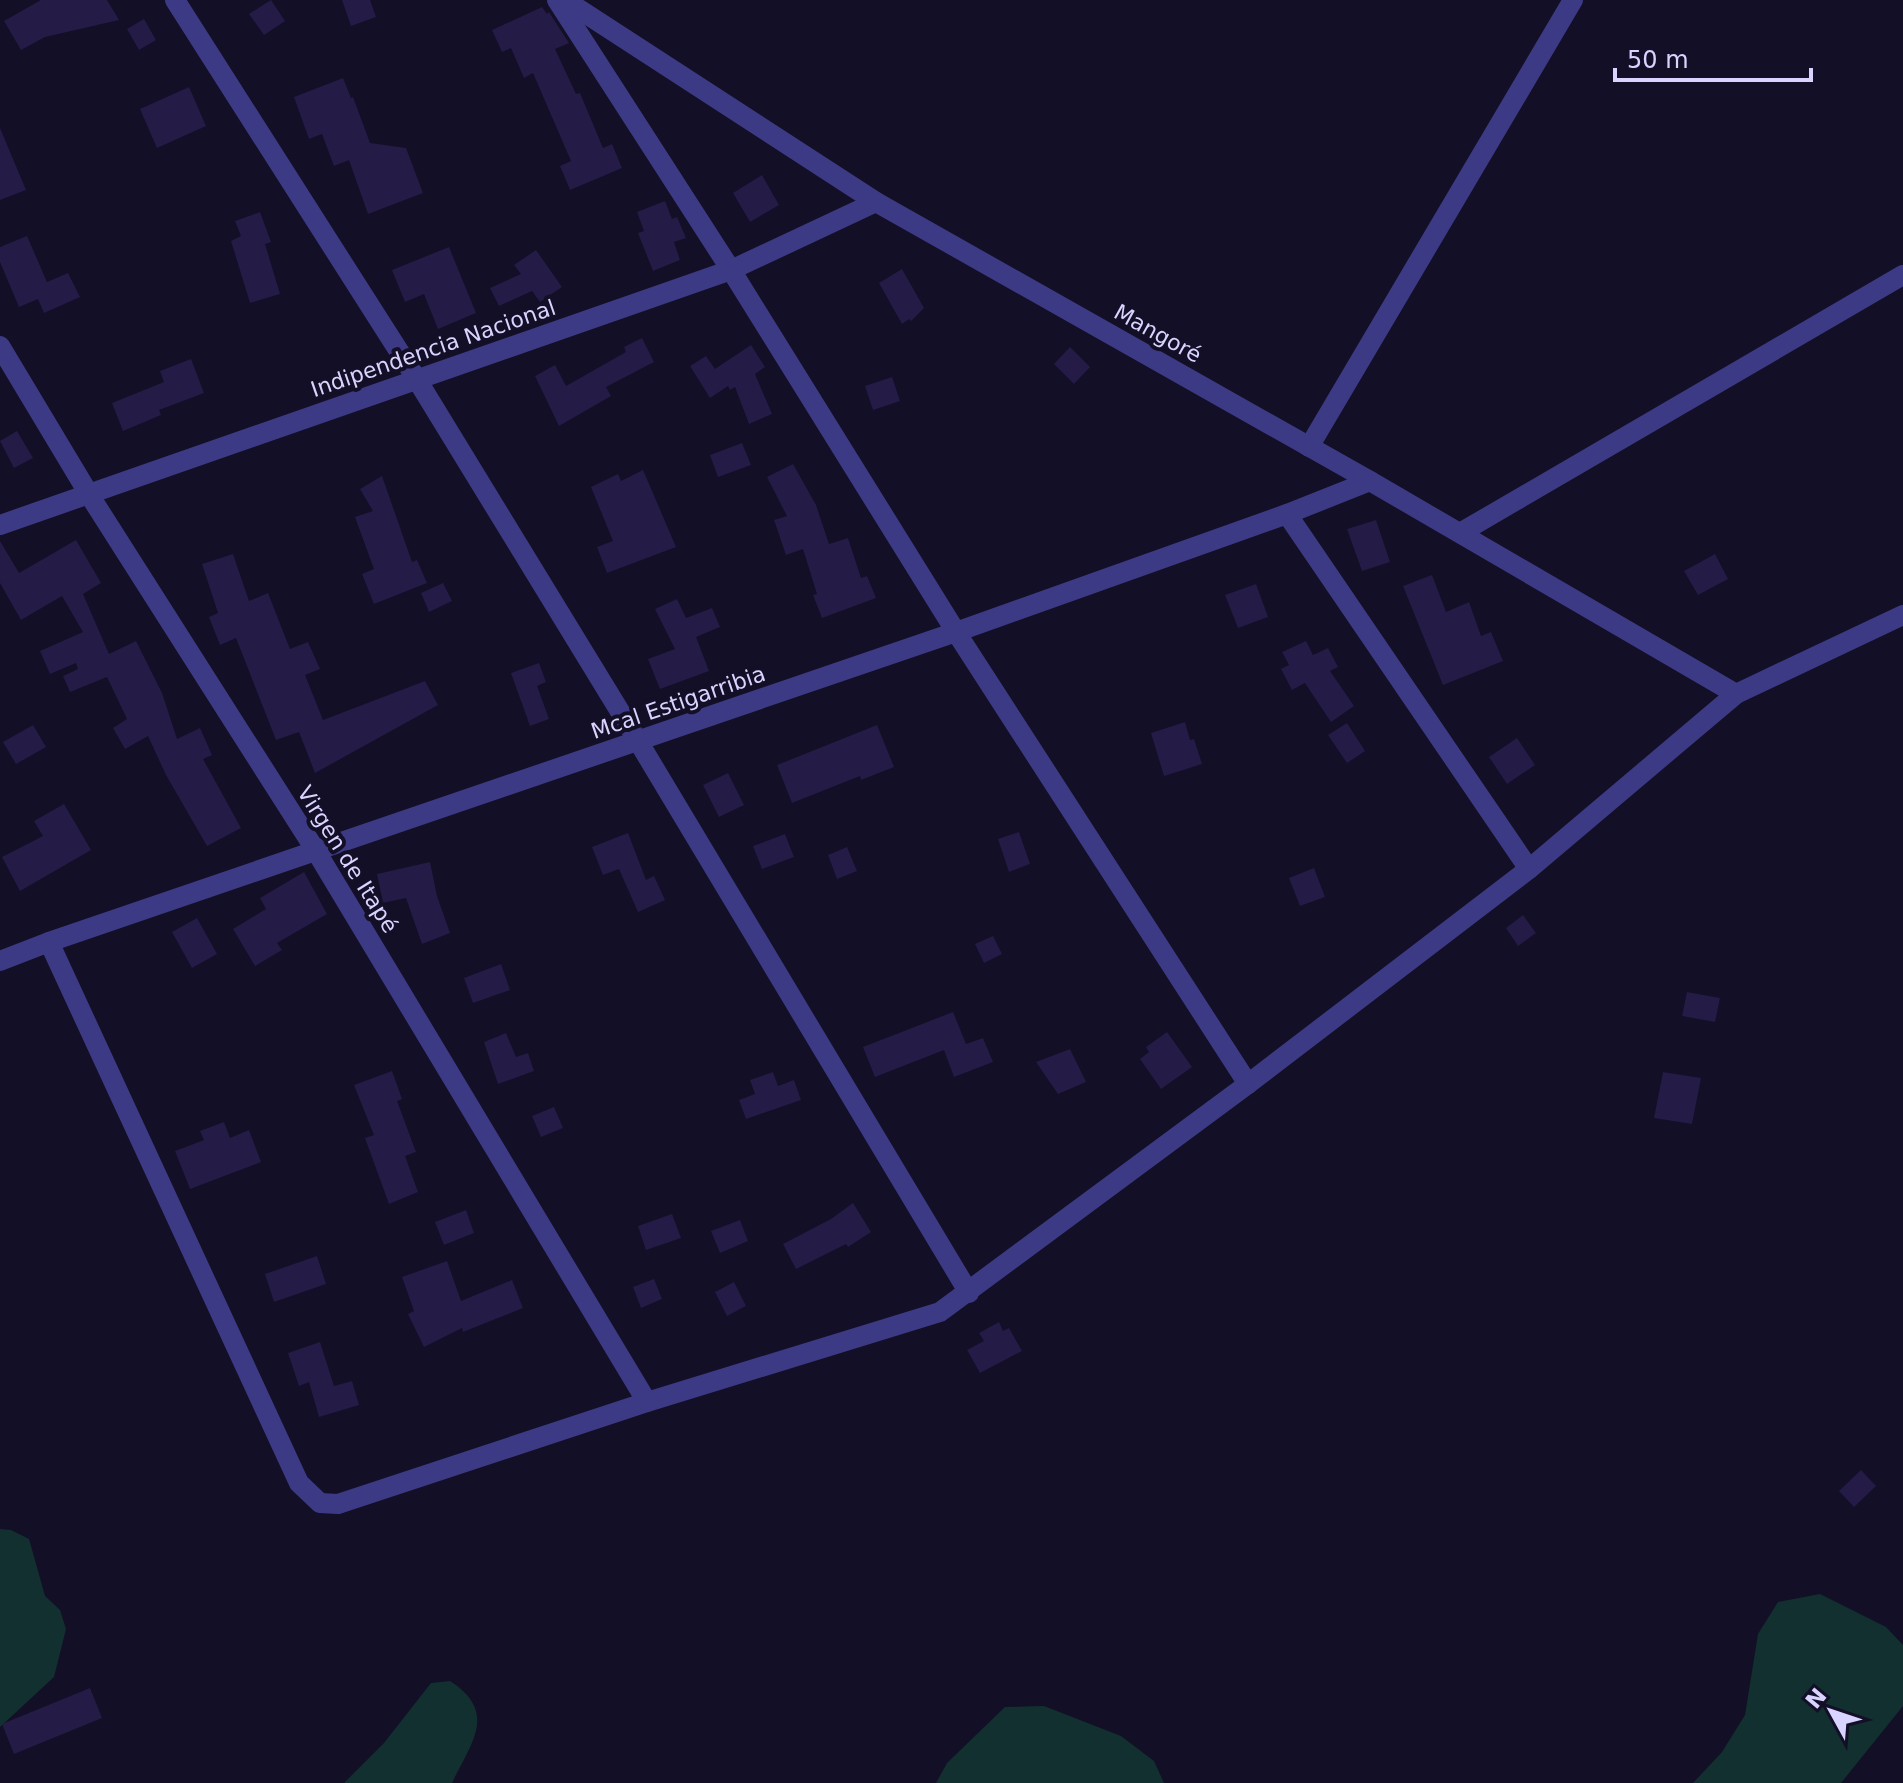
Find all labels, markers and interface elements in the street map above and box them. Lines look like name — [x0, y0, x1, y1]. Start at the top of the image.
scale bar — [1615, 32, 1811, 82]
text: 50 m — [1627, 46, 1689, 74]
street label: Indipendencia Nacional — [307, 295, 559, 402]
street label: Mangoré — [1110, 299, 1206, 368]
street label: Mcal Estigarribia — [588, 661, 769, 744]
street label: Virgen de Itapé — [292, 781, 403, 937]
north arrow — [1791, 1671, 1871, 1751]
text: N — [1801, 1683, 1832, 1714]

